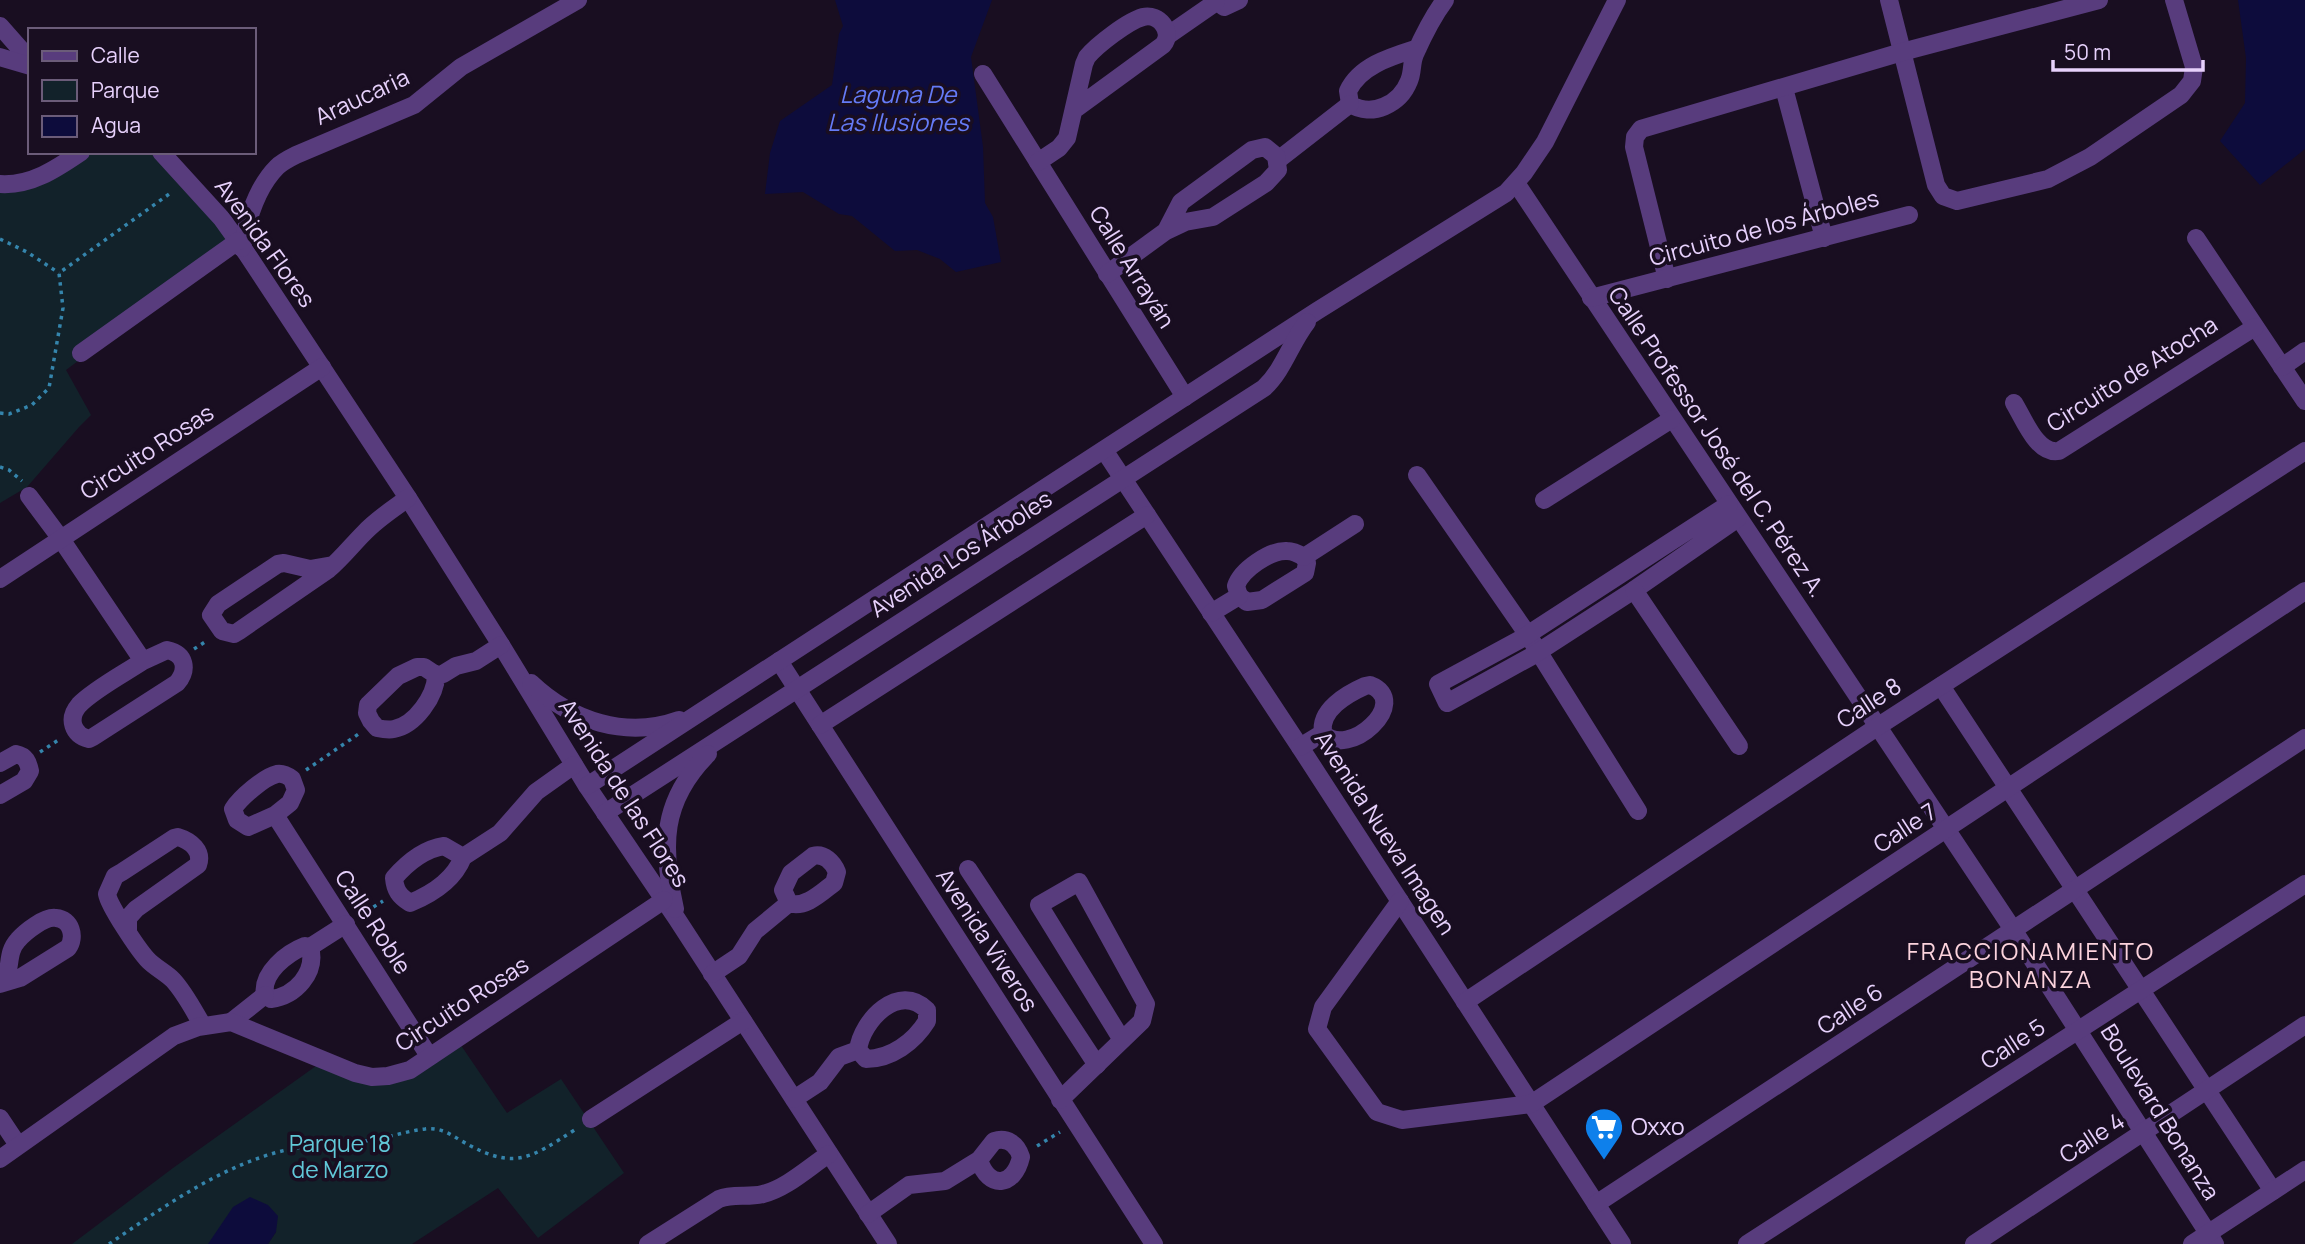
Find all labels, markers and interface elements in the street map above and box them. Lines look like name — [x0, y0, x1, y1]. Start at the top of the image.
legend — [28, 28, 256, 154]
scale bar — [2053, 28, 2204, 72]
text: 50 m — [2064, 38, 2111, 66]
text: Calle — [91, 41, 140, 69]
street label: Araucaria — [309, 60, 414, 132]
text: Parque — [91, 76, 160, 104]
water label: Laguna De Las Ilusiones — [827, 77, 971, 138]
text: Agua — [91, 111, 141, 139]
street label: Avenida Flores — [208, 171, 323, 313]
street label: Circuito de los Árboles — [1645, 181, 1882, 273]
street label: Calle Arrayán — [1082, 199, 1183, 334]
street label: Calle Professor José del C. Pérez A. — [1602, 280, 1834, 603]
street label: Circuito de Atocha — [2040, 308, 2223, 439]
street label: Circuito Rosas — [73, 396, 220, 506]
street label: Avenida Los Árboles — [863, 482, 1058, 624]
street label: Calle 8 — [1830, 669, 1907, 735]
street label: Avenida de las Flores — [552, 692, 698, 893]
street label: Avenida Nueva Imagen — [1308, 724, 1464, 940]
street label: Calle 7 — [1867, 795, 1942, 860]
street label: Avenida Viveros — [929, 862, 1046, 1017]
street label: Calle Roble — [328, 863, 420, 980]
district label: FRACCIONAMIENTO BONANZA — [1907, 934, 2155, 995]
street label: Circuito Rosas — [388, 948, 535, 1058]
street label: Calle 6 — [1810, 975, 1888, 1041]
street label: Calle 5 — [1974, 1010, 2051, 1076]
street label: Boulevard Bonanza — [2094, 1017, 2228, 1206]
street label: Calle 4 — [2053, 1104, 2130, 1170]
supermarket icon: Oxxo — [1583, 1106, 1625, 1161]
place label: Oxxo — [1631, 1110, 1685, 1142]
park label: Parque 18 de Marzo — [289, 1127, 391, 1185]

